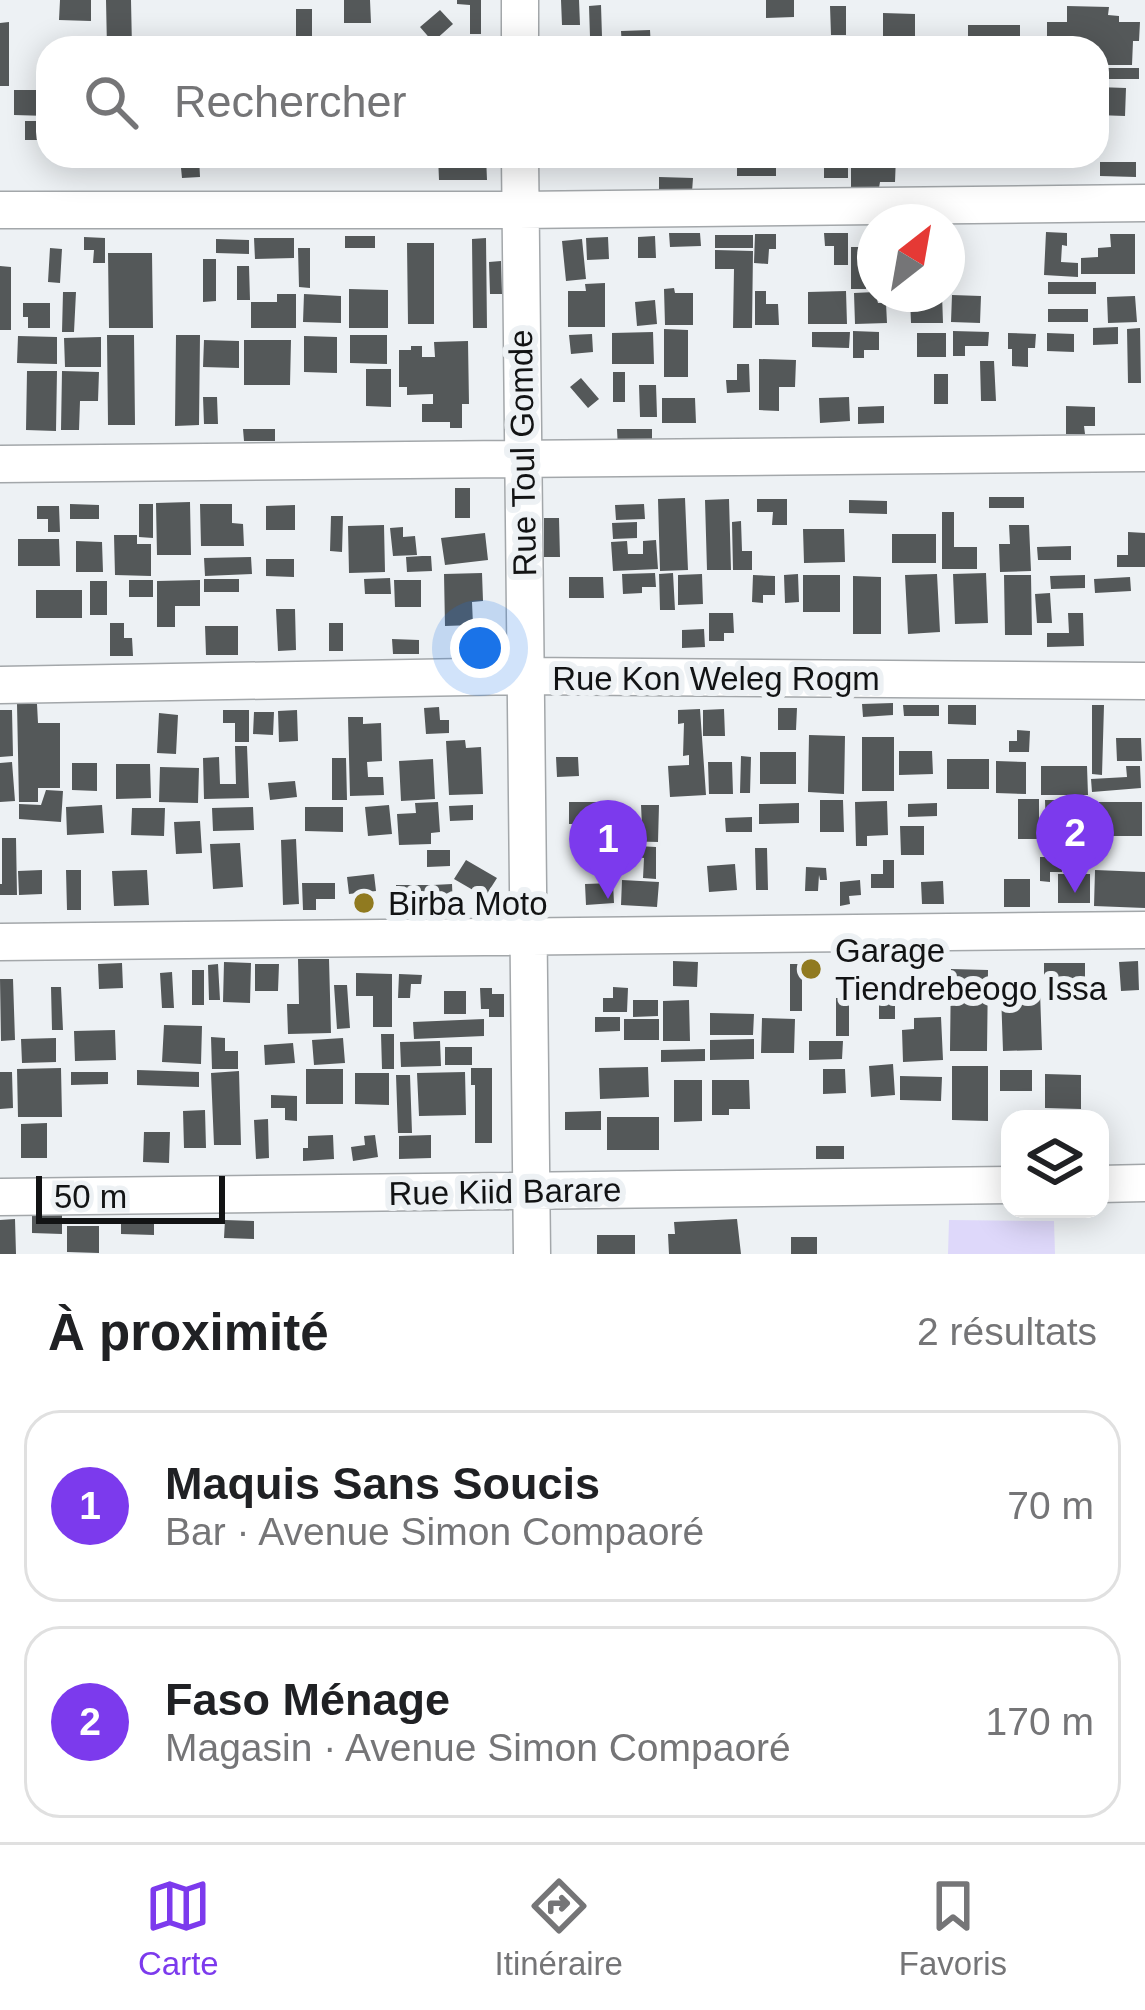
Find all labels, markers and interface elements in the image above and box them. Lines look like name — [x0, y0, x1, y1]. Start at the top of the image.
search box — [36, 36, 1109, 168]
icon: search — [78, 69, 144, 135]
text: Rechercher — [174, 76, 407, 127]
north arrow — [857, 204, 965, 312]
street label: Rue Toul Gomde — [502, 329, 543, 577]
your location — [450, 618, 510, 678]
street label: Rue Kon Weleg Rogm — [552, 660, 880, 697]
pin: 2 — [1036, 794, 1114, 893]
pin: 1 — [569, 800, 647, 899]
place label: Birba Moto — [388, 885, 548, 922]
marker: Birba Moto — [351, 890, 377, 916]
place label: Garage Tiendrebeogo Issa — [835, 932, 1108, 1007]
marker: Garage Tiendrebeogo Issa — [798, 956, 824, 982]
map controls — [1001, 1110, 1109, 1218]
button: layers — [1001, 1110, 1109, 1218]
scale bar — [36, 1170, 225, 1223]
street label: Rue Kiid Barare — [388, 1171, 622, 1212]
text: 50 m — [54, 1178, 127, 1215]
text: À proximité — [48, 1304, 329, 1361]
text: 2 résultats — [917, 1310, 1097, 1353]
text: Maquis Sans Soucis — [165, 1458, 600, 1509]
text: 1 — [79, 1484, 101, 1527]
text: 70 m — [1007, 1484, 1094, 1527]
text: Bar · Avenue Simon Compaoré — [165, 1510, 704, 1553]
text: Faso Ménage — [165, 1674, 450, 1725]
text: 2 — [79, 1700, 101, 1743]
text: 170 m — [986, 1700, 1094, 1743]
text: Magasin · Avenue Simon Compaoré — [165, 1726, 791, 1769]
tab: Carte — [138, 1873, 219, 1983]
tab: Itinéraire — [495, 1873, 623, 1983]
tab: Favoris — [899, 1873, 1007, 1983]

